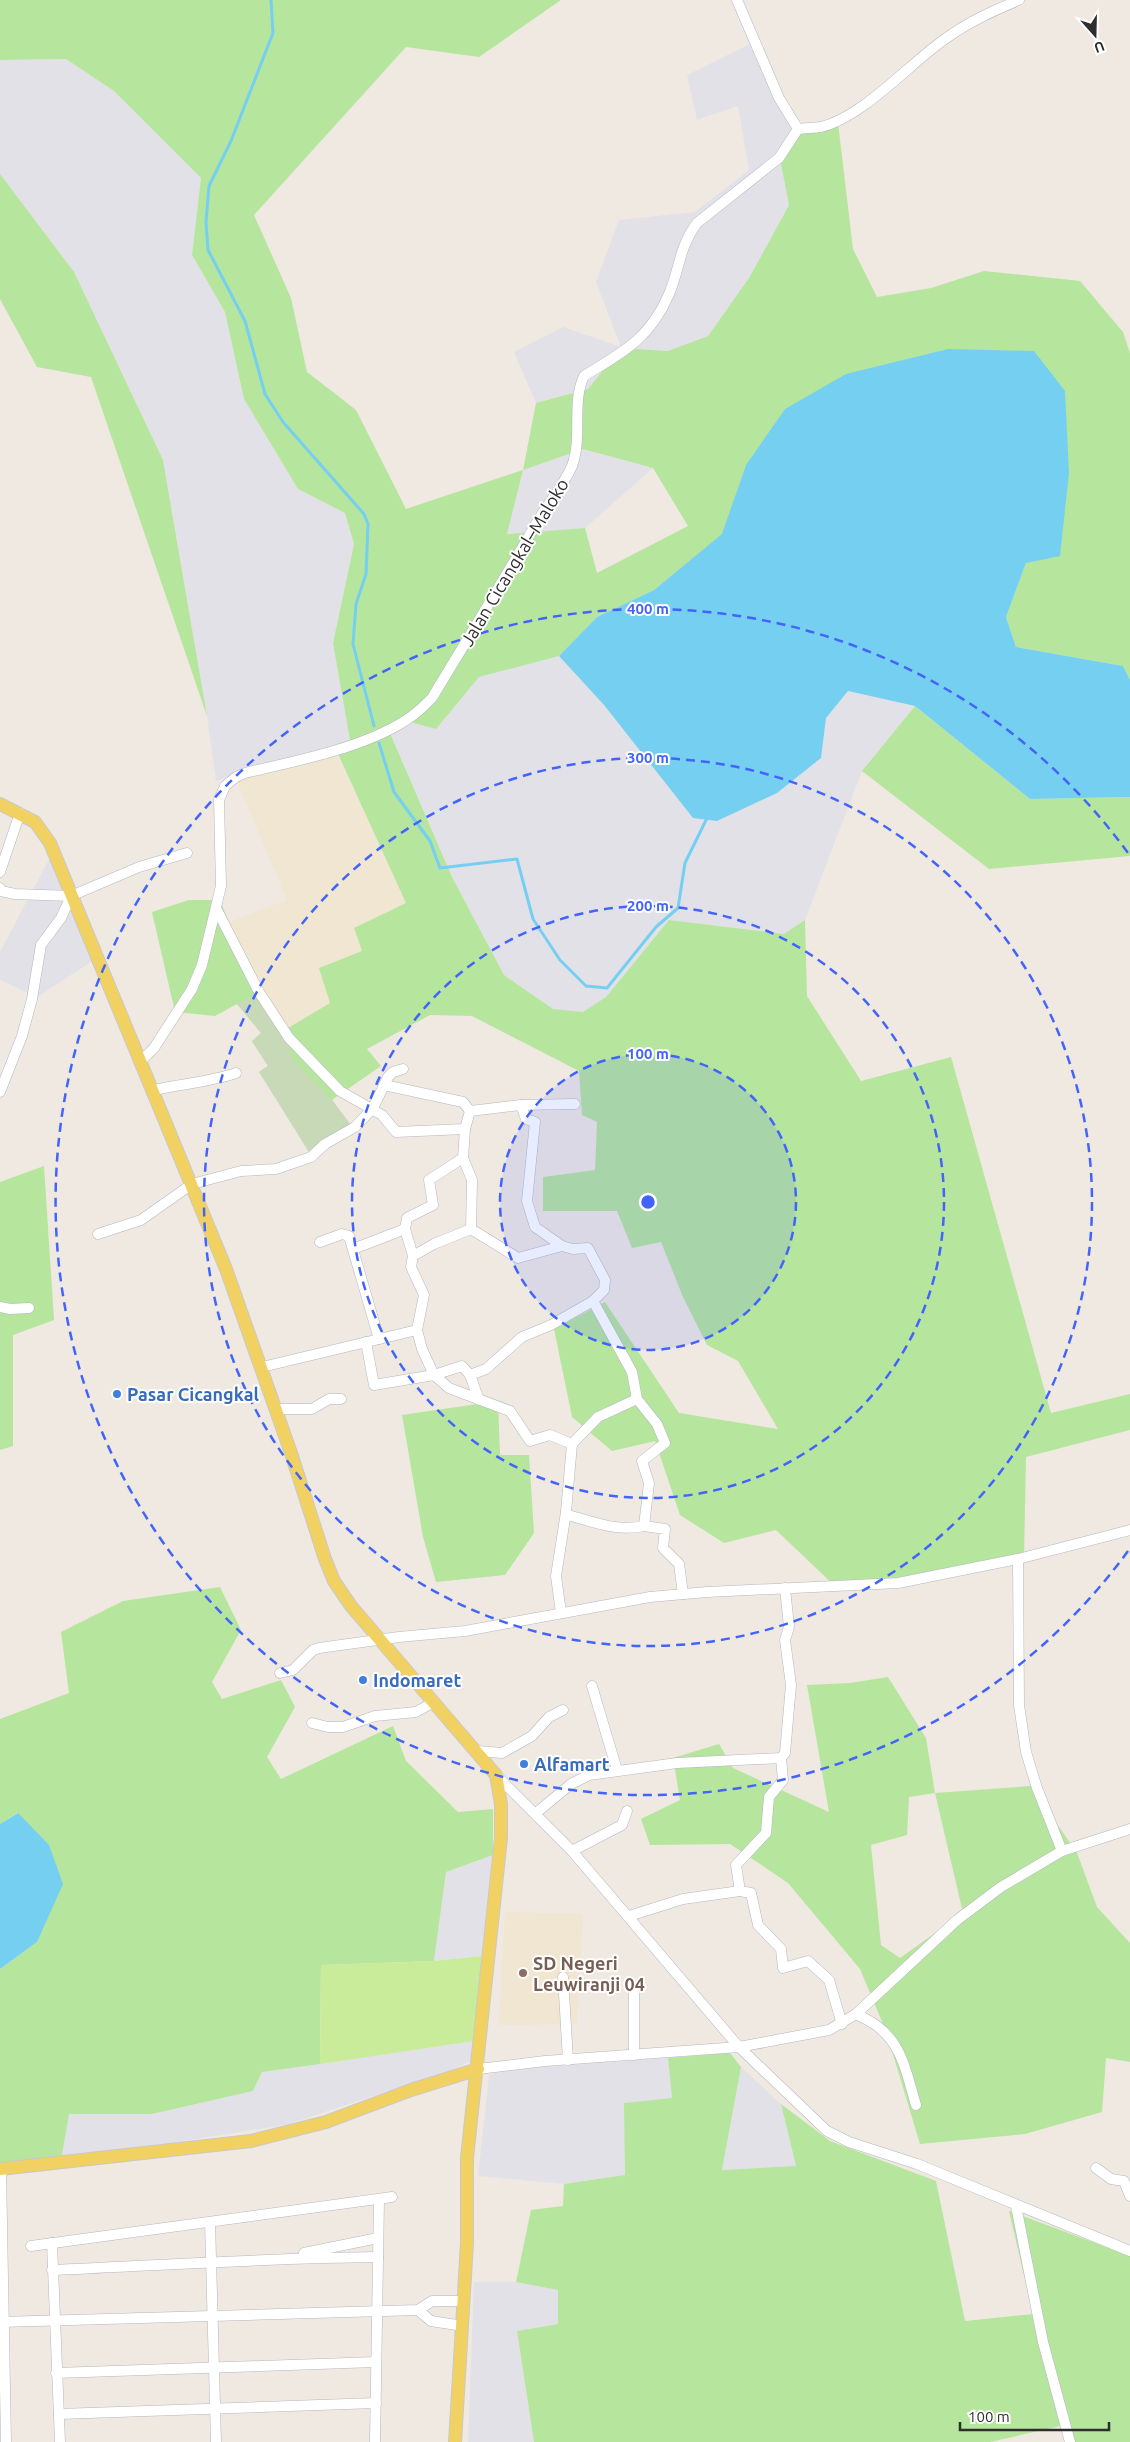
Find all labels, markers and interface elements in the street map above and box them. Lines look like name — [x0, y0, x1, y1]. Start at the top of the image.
north arrow — [1070, 10, 1120, 60]
text: U — [1092, 38, 1107, 56]
street label: Jalan Cicangkal–Maloko — [456, 475, 572, 649]
text: 400 m — [627, 600, 669, 617]
text: 300 m — [627, 749, 669, 766]
text: 200 m — [627, 897, 669, 914]
text: 100 m — [627, 1045, 669, 1062]
centre of rings — [639, 1193, 657, 1211]
place label: Pasar Cicangkal — [127, 1384, 259, 1404]
marker: Pasar Cicangkal — [111, 1388, 123, 1400]
place label: Indomaret — [373, 1670, 461, 1690]
marker: Indomaret — [357, 1674, 369, 1686]
place label: Alfamart — [534, 1754, 610, 1774]
marker: Alfamart — [518, 1758, 530, 1770]
place label: SD Negeri Leuwiranji 04 — [533, 1953, 645, 1994]
marker: SD Negeri Leuwiranji 04 — [517, 1967, 529, 1979]
scale bar — [960, 2400, 1109, 2432]
text: 100 m — [968, 2408, 1010, 2425]

